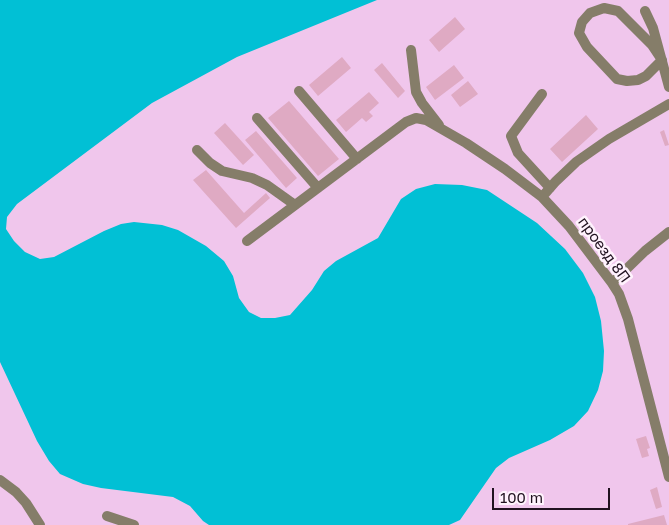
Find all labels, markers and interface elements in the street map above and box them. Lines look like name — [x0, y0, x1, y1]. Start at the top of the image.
street label: проезд 8П — [574, 214, 634, 286]
scale bar — [494, 478, 612, 510]
text: 100 m — [500, 488, 543, 506]

